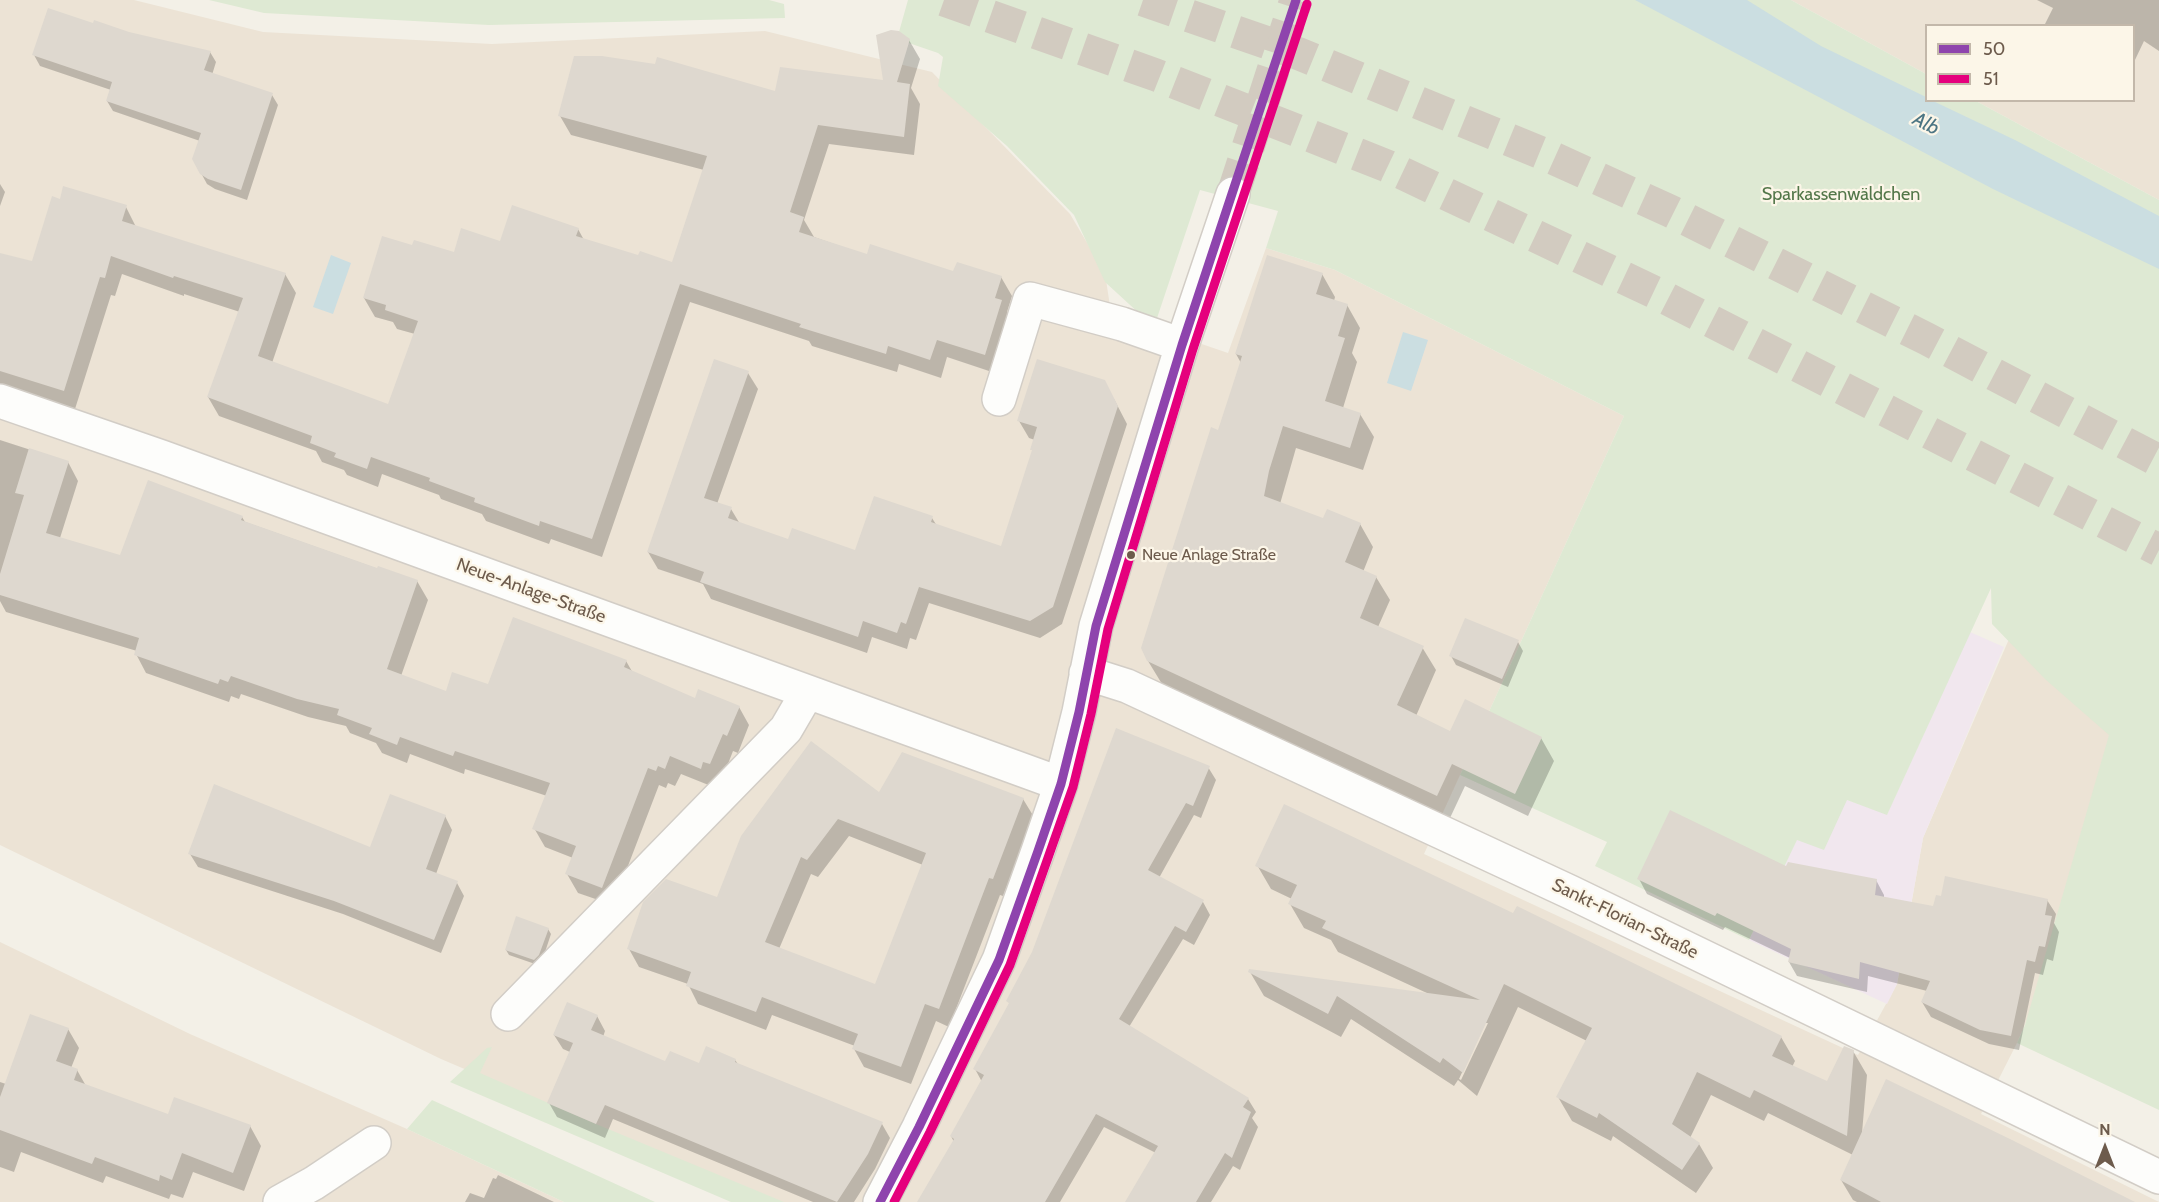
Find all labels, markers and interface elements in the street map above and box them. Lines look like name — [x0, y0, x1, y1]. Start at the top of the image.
legend — [1925, 24, 2135, 102]
text: 50 — [1983, 38, 2005, 60]
text: 51 — [1983, 68, 1999, 90]
water label: Alb — [1909, 107, 1943, 141]
park label: Sparkassenwäldchen — [1762, 184, 1920, 206]
place label: Neue Anlage Straße — [1142, 545, 1276, 565]
marker: Neue Anlage Straße — [1125, 549, 1137, 561]
street label: Neue-Anlage-Straße — [453, 554, 609, 628]
street label: Sankt-Florian-Straße — [1548, 874, 1702, 964]
north arrow — [2075, 1118, 2135, 1178]
text: N — [2099, 1120, 2111, 1139]

